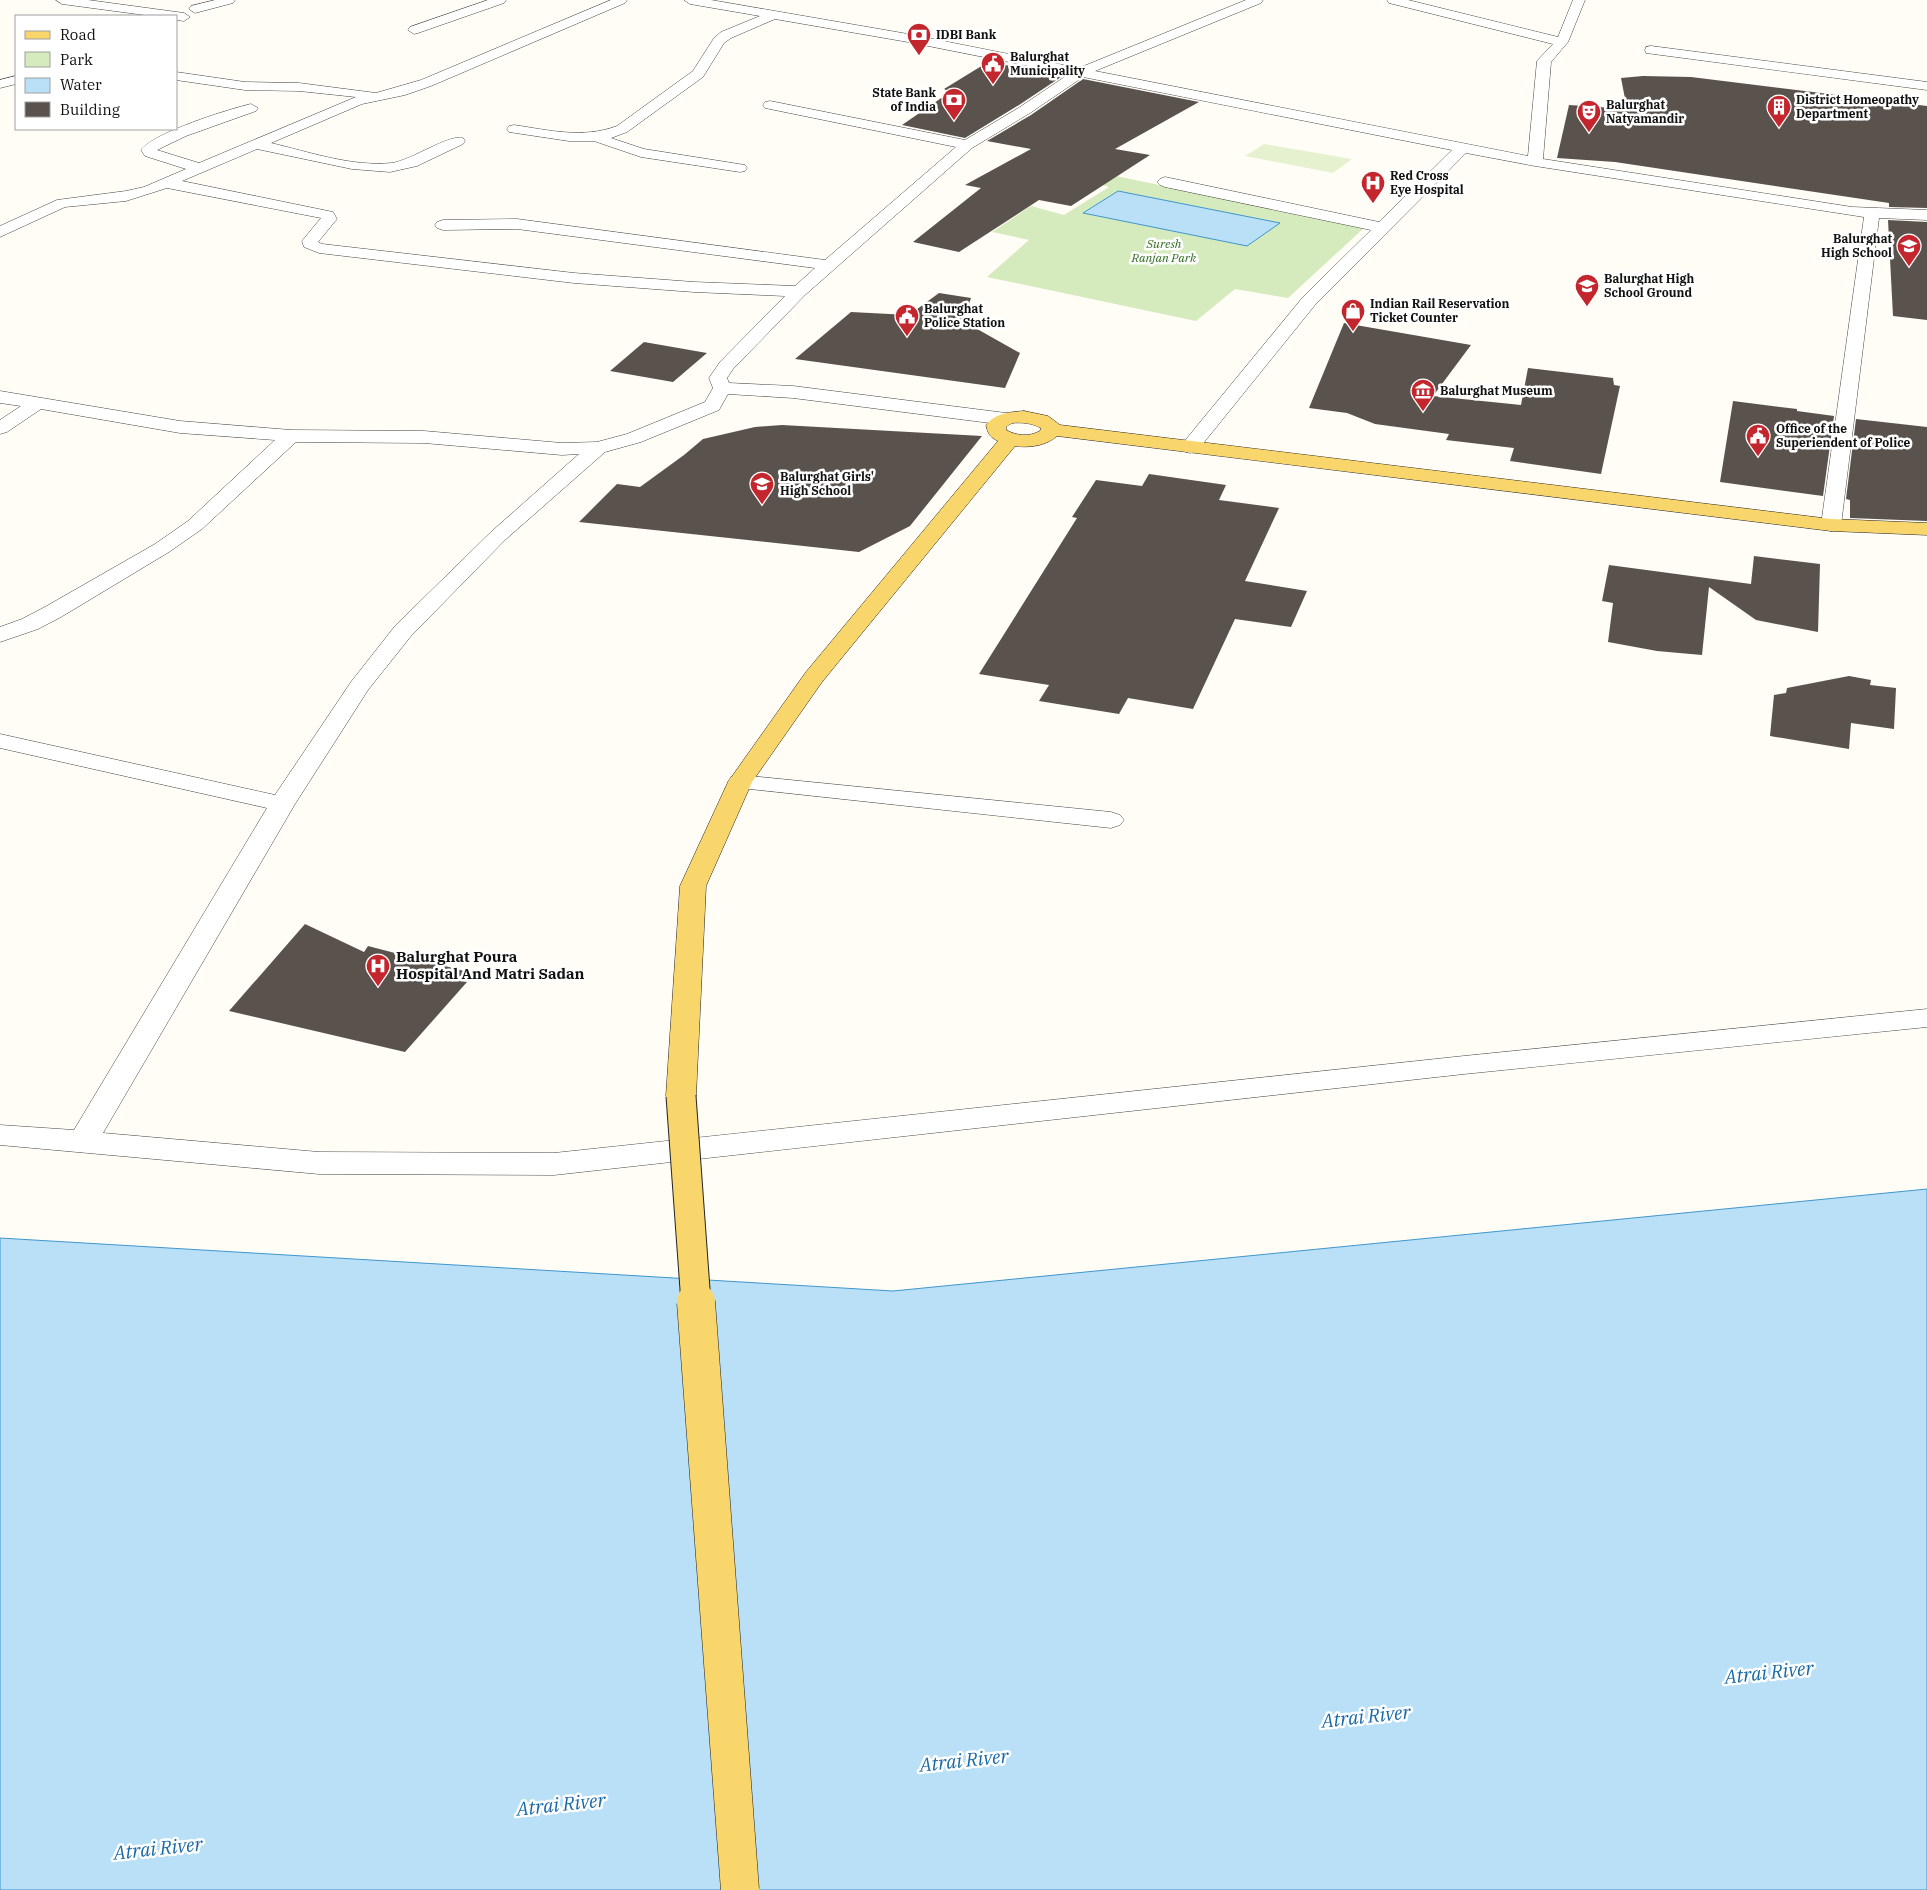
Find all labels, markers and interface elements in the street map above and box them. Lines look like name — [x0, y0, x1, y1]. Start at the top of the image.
legend — [15, 15, 178, 130]
bank icon: IDBI Bank — [906, 22, 932, 56]
text: Road — [60, 25, 96, 44]
place label: IDBI Bank — [936, 27, 997, 42]
place label: Balurghat Municipality — [1010, 49, 1085, 78]
text: Park — [60, 50, 93, 69]
public building icon: Balurghat Municipality — [980, 51, 1006, 85]
text: Water — [60, 75, 102, 94]
place label: State Bank of India — [872, 85, 937, 114]
bank icon: State Bank of India — [941, 87, 967, 121]
place label: District Homeopathy Department — [1796, 92, 1919, 121]
building icon: District Homeopathy Department — [1766, 94, 1792, 128]
place label: Balurghat Natyamandir — [1606, 97, 1684, 126]
theatre icon: Balurghat Natyamandir — [1576, 99, 1602, 133]
text: Building — [60, 100, 120, 119]
place label: Red Cross Eye Hospital — [1390, 168, 1464, 197]
hospital icon: Red Cross Eye Hospital — [1360, 170, 1386, 204]
place label: Balurghat High School — [1821, 231, 1893, 260]
school or university icon: Balurghat High School — [1896, 233, 1922, 267]
park label: Suresh Ranjan Park — [1131, 236, 1197, 265]
place label: Balurghat High School Ground — [1604, 271, 1694, 300]
school or university icon: Balurghat High School Ground — [1574, 273, 1600, 307]
place label: Indian Rail Reservation Ticket Counter — [1370, 296, 1510, 325]
shop icon: Indian Rail Reservation Ticket Counter — [1340, 298, 1366, 332]
place label: Balurghat Police Station — [924, 301, 1005, 330]
public building icon: Balurghat Police Station — [894, 303, 920, 337]
museum icon: Balurghat Museum — [1410, 378, 1436, 412]
place label: Balurghat Museum — [1440, 383, 1553, 398]
place label: Office of the Superiendent of Police — [1776, 421, 1911, 450]
public building icon: Office of the Superiendent of Police — [1745, 423, 1771, 457]
place label: Balurghat Girls' High School — [780, 469, 874, 498]
school or university icon: Balurghat Girls' High School — [749, 471, 775, 505]
place label: Balurghat Poura Hospital And Matri Sadan — [396, 947, 585, 983]
hospital icon: Balurghat Poura Hospital And Matri Sadan — [365, 953, 391, 987]
water label: Atrai River — [1721, 1655, 1815, 1689]
water label: Atrai River — [1318, 1699, 1412, 1733]
water label: Atrai River — [916, 1743, 1010, 1777]
water label: Atrai River — [513, 1787, 607, 1821]
water label: Atrai River — [110, 1831, 204, 1865]

